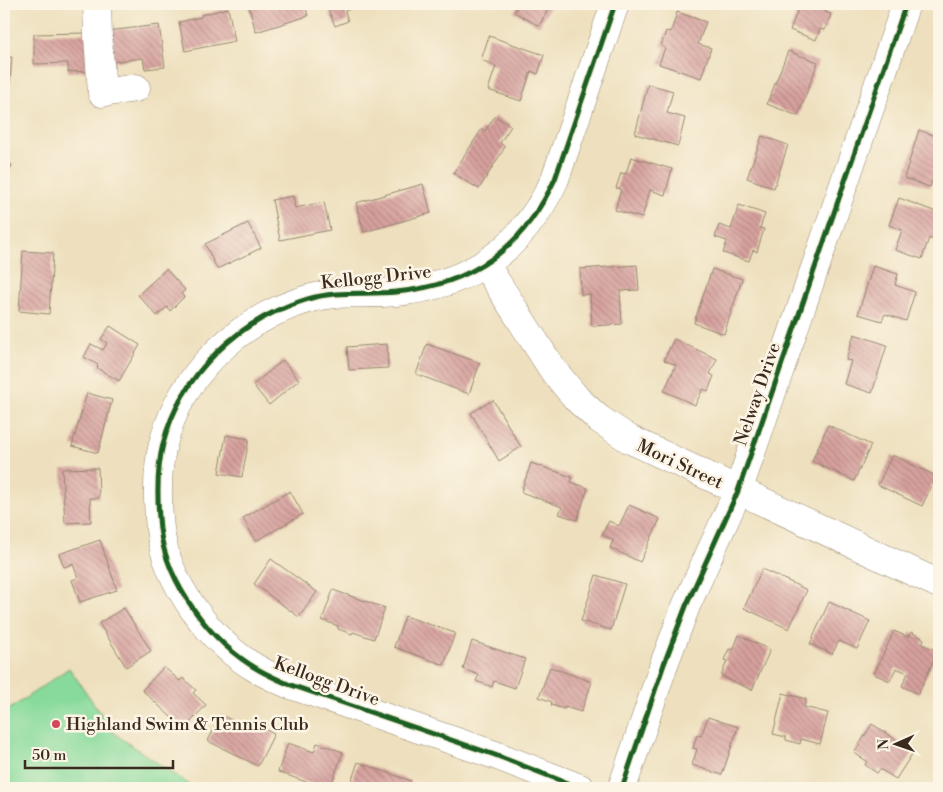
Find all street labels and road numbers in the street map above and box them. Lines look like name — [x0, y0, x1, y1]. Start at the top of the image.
street label: Kellogg Drive — [320, 260, 433, 295]
street label: Nelway Drive — [729, 340, 786, 449]
street label: Mori Street — [633, 434, 727, 495]
street label: Kellogg Drive — [271, 652, 383, 711]

